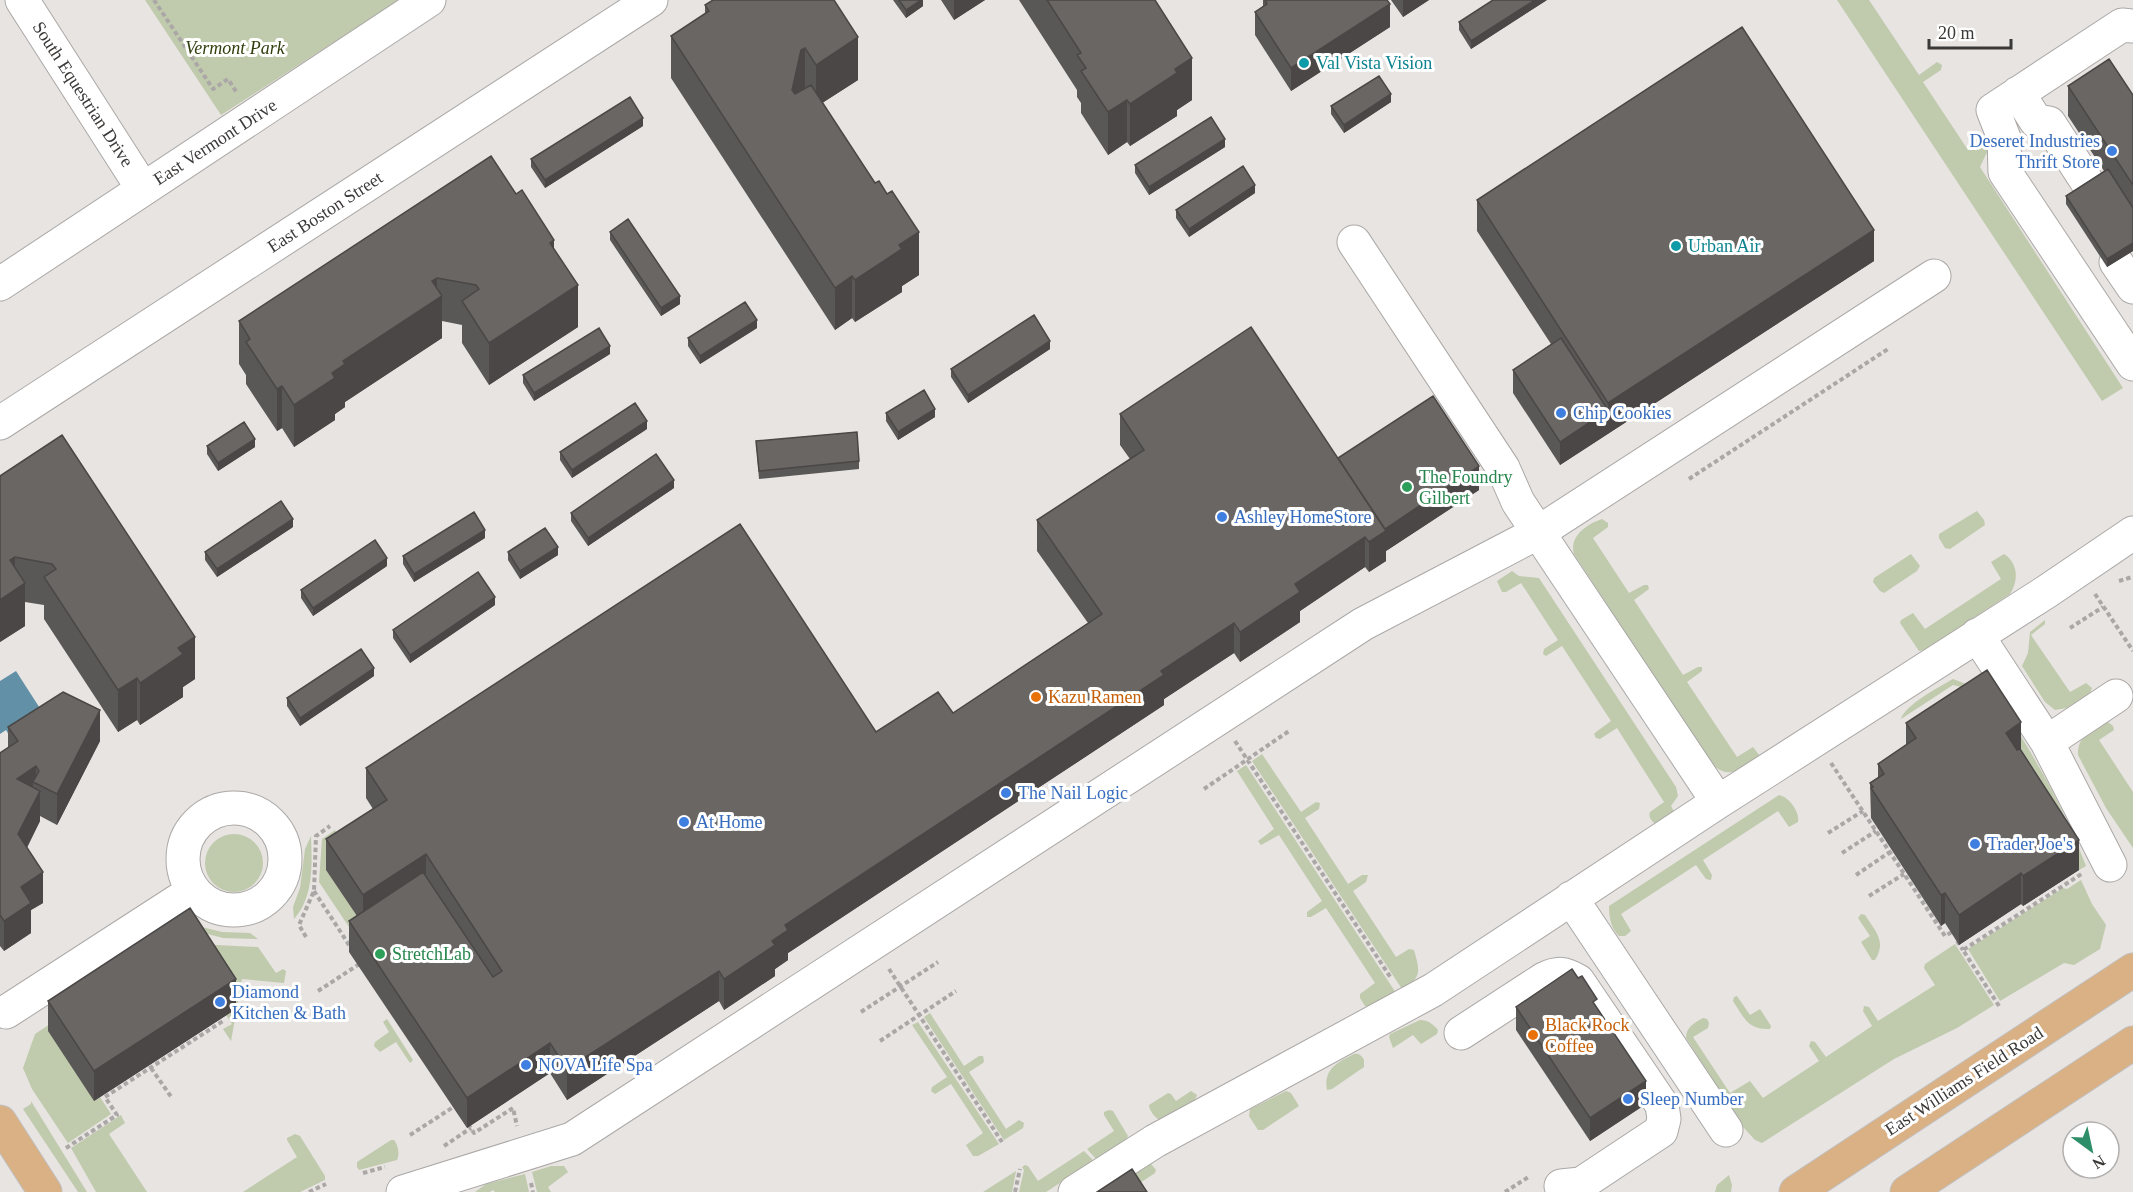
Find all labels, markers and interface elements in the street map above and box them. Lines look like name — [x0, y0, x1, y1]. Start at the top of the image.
scale bar — [1929, 12, 2012, 50]
street label: South Equestrian Drive — [29, 18, 137, 170]
text: 20 m — [1938, 23, 1975, 43]
park label: Vermont Park — [185, 38, 286, 58]
place label: Val Vista Vision — [1316, 53, 1432, 73]
marker: Val Vista Vision — [1297, 56, 1311, 70]
street label: East Vermont Drive — [150, 95, 280, 189]
place label: Deseret Industries Thrift Store — [1970, 131, 2100, 172]
marker: Deseret Industries Thrift Store — [2105, 144, 2119, 158]
street label: East Boston Street — [264, 167, 386, 257]
place label: Urban Air — [1688, 236, 1760, 256]
marker: Urban Air — [1669, 239, 1683, 253]
place label: Chip Cookies — [1573, 403, 1672, 423]
marker: Chip Cookies — [1554, 406, 1568, 420]
place label: The Foundry Gilbert — [1419, 467, 1513, 508]
marker: The Foundry Gilbert — [1400, 480, 1414, 494]
place label: Ashley HomeStore — [1234, 507, 1371, 527]
marker: Ashley HomeStore — [1215, 510, 1229, 524]
place label: Kazu Ramen — [1048, 687, 1141, 707]
marker: Kazu Ramen — [1029, 690, 1043, 704]
place label: The Nail Logic — [1018, 783, 1128, 803]
marker: The Nail Logic — [999, 786, 1013, 800]
place label: At Home — [696, 812, 763, 832]
marker: At Home — [677, 815, 691, 829]
place label: Trader Joe's — [1987, 834, 2073, 854]
marker: Trader Joe's — [1968, 837, 1982, 851]
place label: StretchLab — [392, 944, 471, 964]
marker: StretchLab — [373, 947, 387, 961]
place label: Diamond Kitchen & Bath — [232, 982, 346, 1023]
marker: Diamond Kitchen & Bath — [213, 995, 227, 1009]
place label: Black Rock Coffee — [1545, 1015, 1629, 1056]
street label: East Williams Field Road — [1881, 1022, 2047, 1140]
marker: Black Rock Coffee — [1526, 1028, 1540, 1042]
place label: NOVA Life Spa — [538, 1055, 653, 1075]
marker: NOVA Life Spa — [519, 1058, 533, 1072]
place label: Sleep Number — [1640, 1089, 1743, 1109]
marker: Sleep Number — [1621, 1092, 1635, 1106]
north arrow — [2061, 1120, 2121, 1180]
text: N — [2089, 1152, 2108, 1173]

